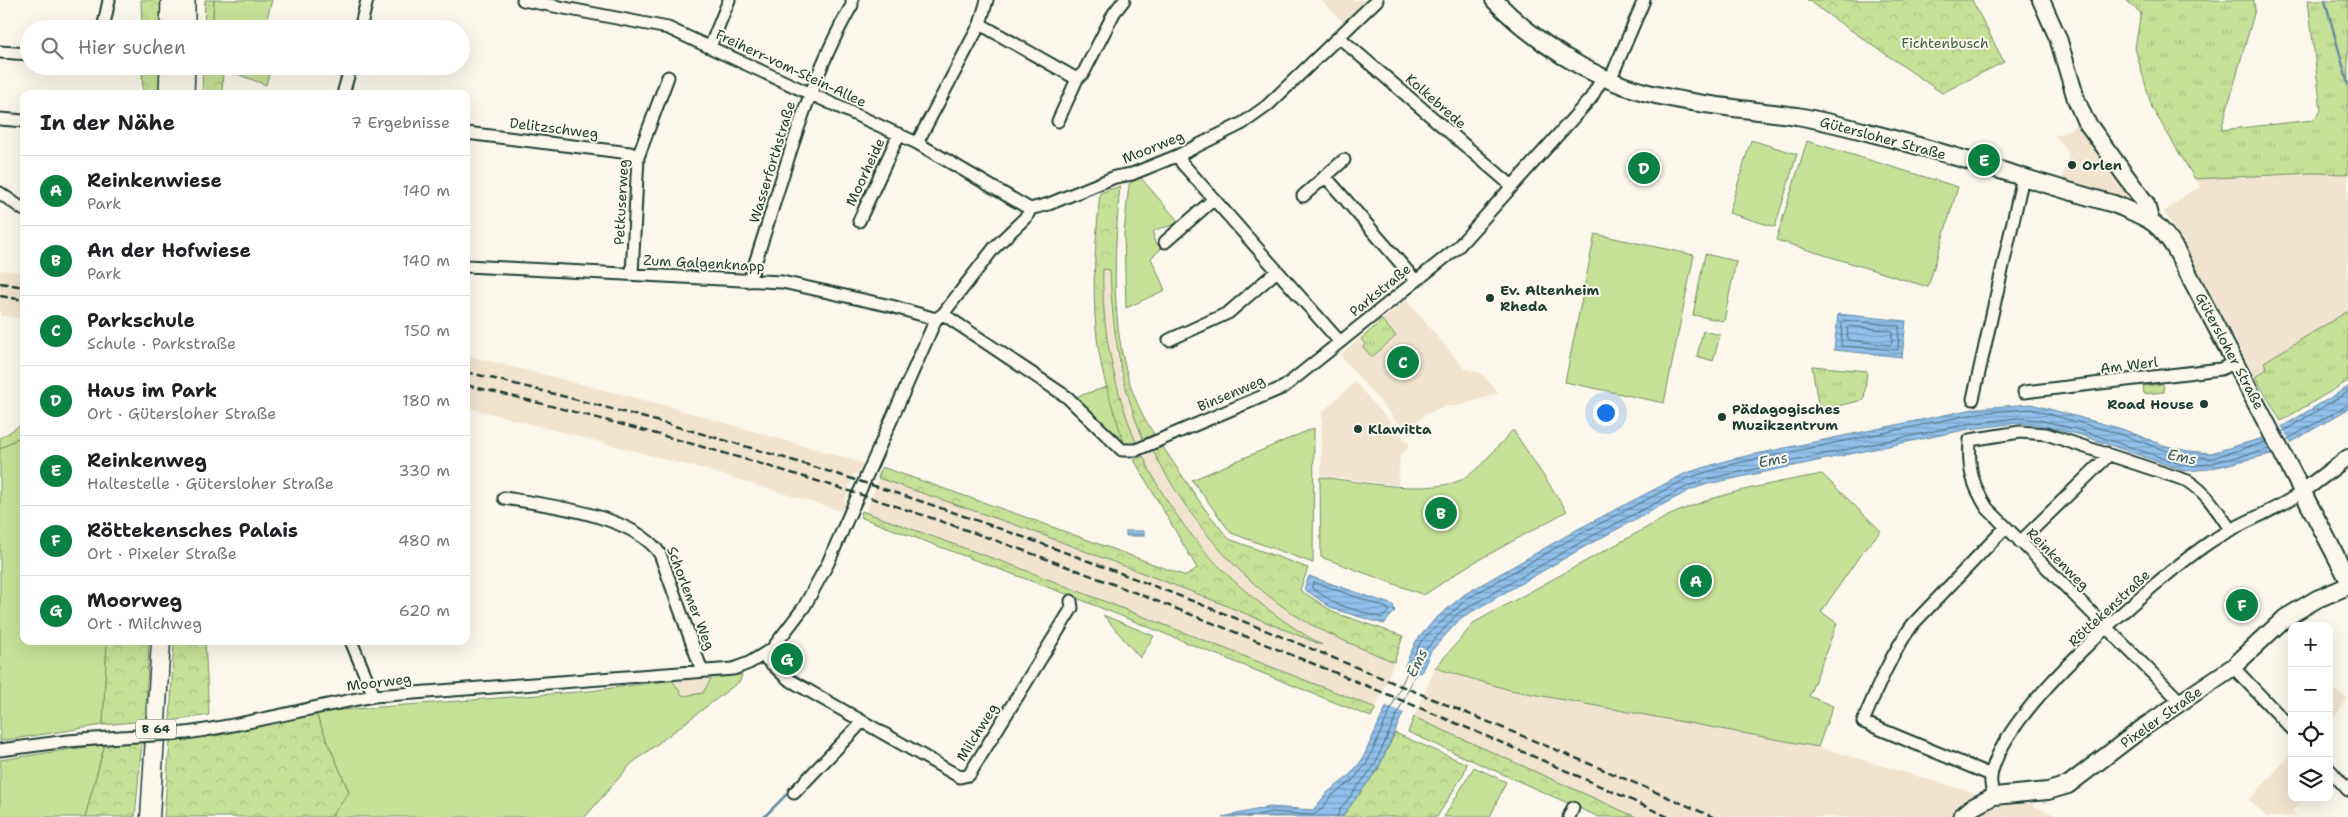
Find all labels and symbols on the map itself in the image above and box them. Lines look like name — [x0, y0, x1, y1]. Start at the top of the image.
street label: Freiherr-vom-Stein-Allee — [713, 25, 869, 111]
park label: Fichtenbusch — [1901, 34, 1989, 52]
street label: Kolkebrede — [1402, 70, 1470, 132]
street label: Wasserforthstraße — [745, 99, 799, 225]
street label: Gütersloher Straße — [1818, 113, 1948, 164]
street label: Delitzschweg — [509, 114, 599, 142]
street label: Moorweg — [1119, 126, 1187, 168]
street label: Moorheide — [841, 135, 889, 209]
pin: E — [1968, 141, 2000, 179]
pin: D — [1628, 149, 1660, 187]
place label: Orlen — [2082, 156, 2122, 174]
street label: Petkuserweg — [610, 159, 632, 245]
marker: Orlen — [2066, 159, 2078, 171]
street label: Zum Galgenknapp — [643, 251, 765, 275]
street label: Parkstraße — [1346, 260, 1414, 320]
place label: Ev. Altenheim Rheda — [1500, 281, 1600, 315]
street label: Gütersloher Straße — [2192, 289, 2268, 413]
marker: Ev. Altenheim Rheda — [1484, 292, 1496, 304]
pin: C — [1387, 343, 1419, 381]
street label: Am Werl — [2099, 352, 2160, 377]
street label: Binsenweg — [1194, 371, 1268, 415]
place label: Road House — [2107, 395, 2194, 413]
marker: Road House — [2198, 398, 2210, 410]
your location — [1593, 400, 1619, 426]
place label: Pädagogisches Muzikzentrum — [1732, 400, 1840, 434]
marker: Pädagogisches Muzikzentrum — [1716, 411, 1728, 423]
place label: Klawitta — [1368, 420, 1432, 438]
marker: Klawitta — [1352, 423, 1364, 435]
water label: Ems — [2166, 444, 2198, 470]
water label: Ems — [1757, 447, 1789, 473]
pin: B — [1425, 494, 1457, 532]
street label: Reinkenweg — [2023, 524, 2093, 594]
street label: Schorlemer Weg — [663, 544, 719, 652]
pin: A — [1680, 562, 1712, 600]
street label: Röttekenstraße — [2064, 566, 2154, 650]
pin: F — [2226, 586, 2258, 624]
pin: G — [771, 640, 803, 678]
water label: Ems — [1402, 645, 1432, 681]
street label: Moorweg — [346, 669, 412, 695]
street label: Pixeler Straße — [2117, 682, 2205, 752]
street label: Milchweg — [952, 700, 1002, 764]
road number: B 64 — [136, 720, 176, 739]

